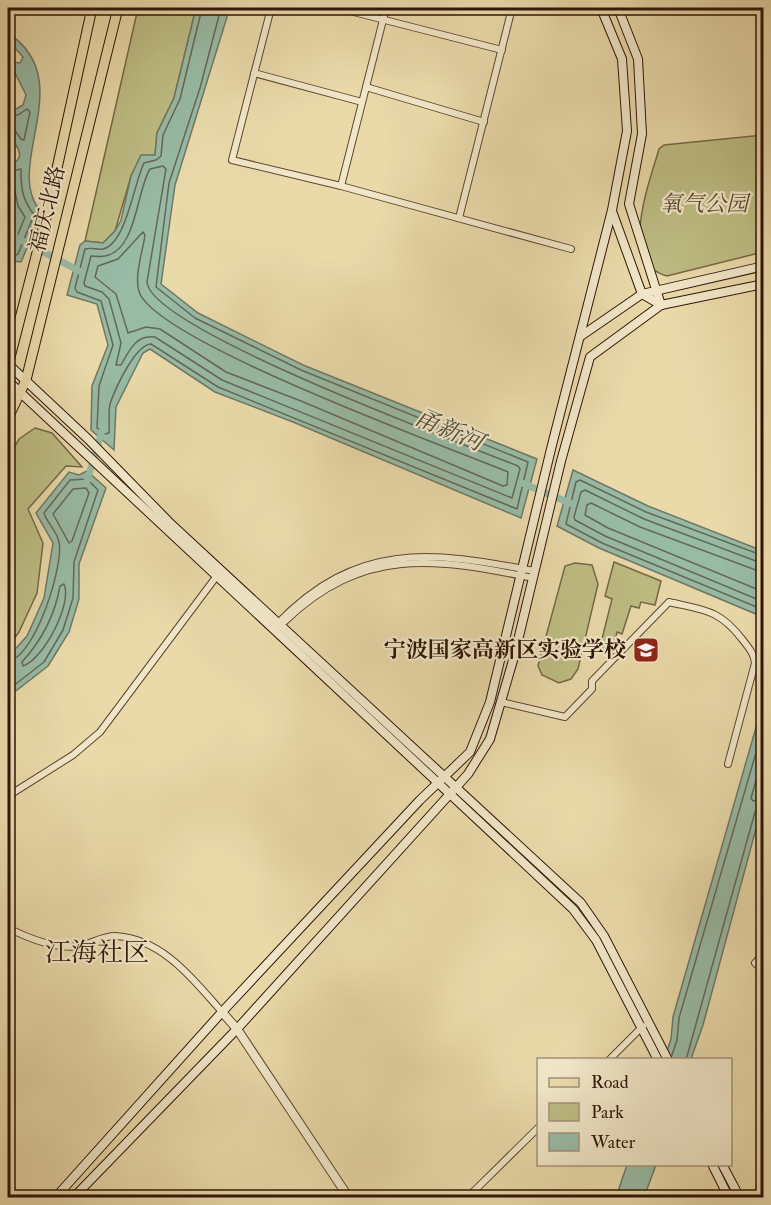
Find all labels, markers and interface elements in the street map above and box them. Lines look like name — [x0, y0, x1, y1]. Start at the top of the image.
street label: 福庆北路 — [23, 163, 71, 255]
park label: 氧气公园 — [660, 190, 751, 218]
water label: 甬新河 — [410, 402, 492, 460]
school or university icon: 宁波国家高新区实验学校 — [631, 635, 661, 665]
place label: 宁波国家高新区实验学校 — [384, 636, 626, 664]
district label: 江海社区 — [45, 937, 149, 969]
legend — [537, 1058, 732, 1166]
text: Road — [591, 1071, 629, 1094]
text: Park — [591, 1101, 624, 1124]
text: Water — [590, 1131, 635, 1154]

